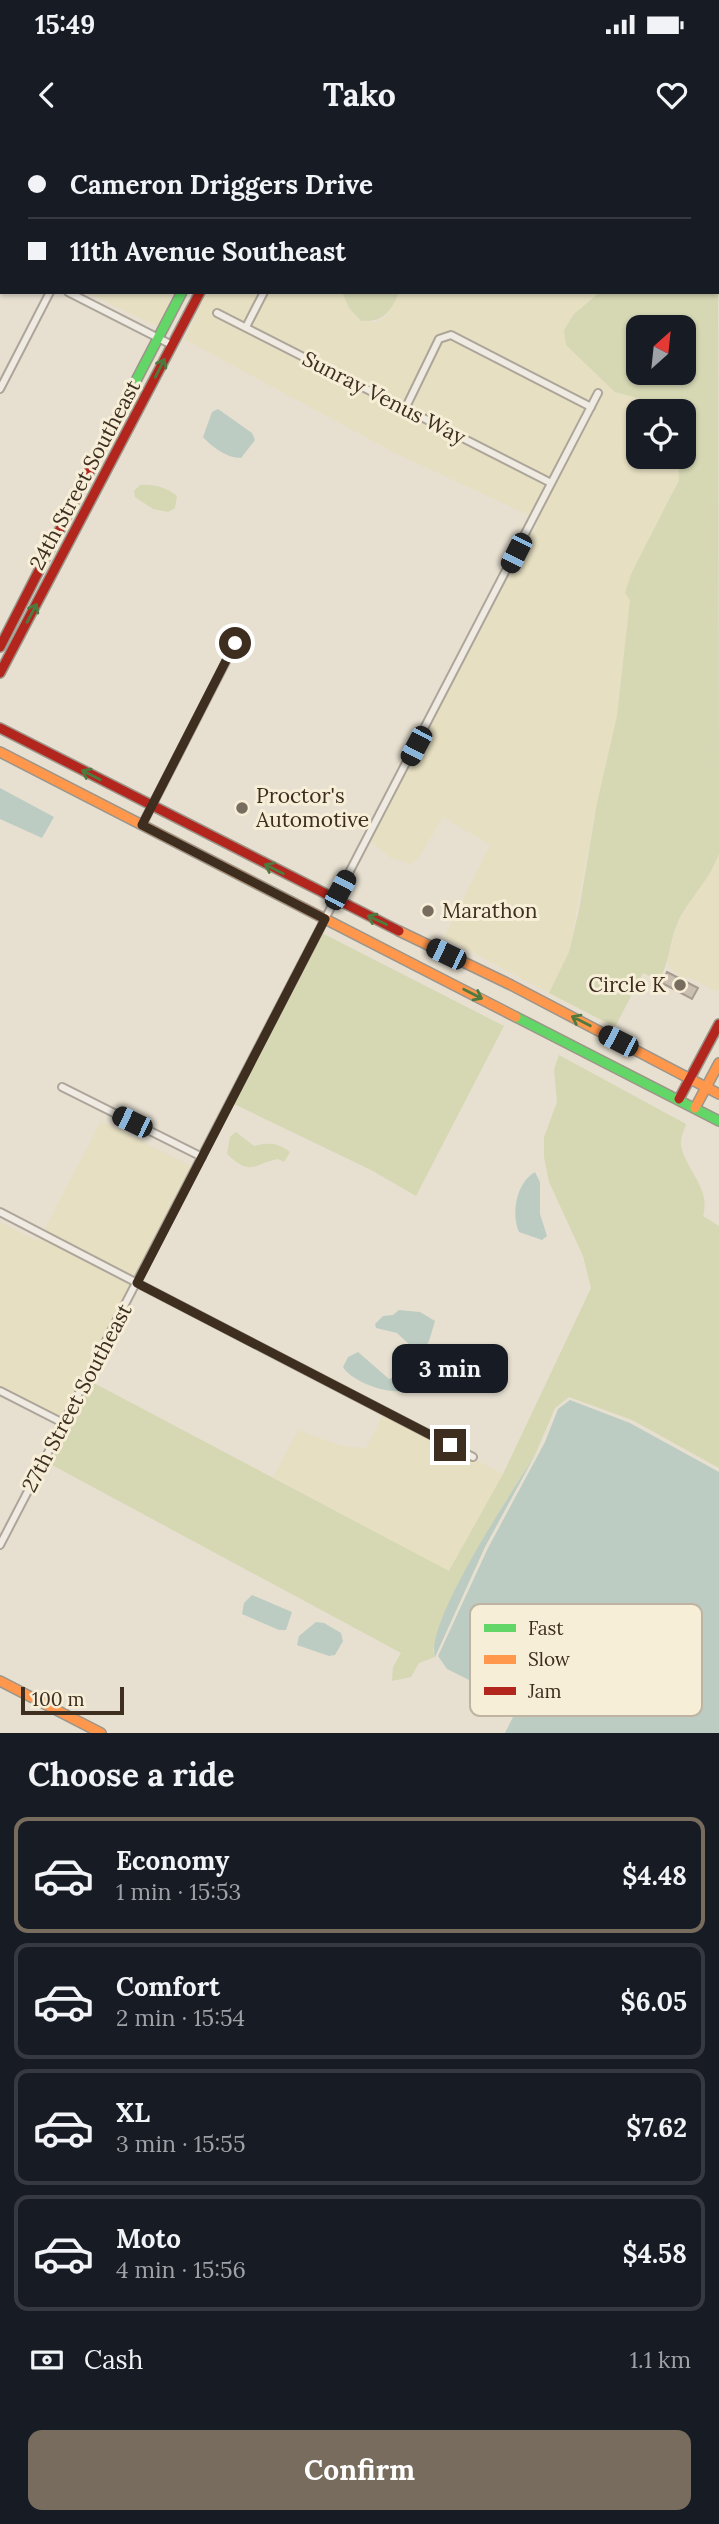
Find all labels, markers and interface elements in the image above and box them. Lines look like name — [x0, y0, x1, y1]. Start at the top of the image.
text: 15:49 — [35, 8, 95, 41]
text: Tako — [323, 74, 396, 115]
icon: back — [28, 76, 66, 114]
icon: heart — [653, 76, 691, 114]
text: Cameron Driggers Drive — [70, 168, 373, 201]
text: 11th Avenue Southeast — [70, 235, 346, 268]
north arrow — [626, 315, 696, 385]
map controls — [626, 315, 696, 469]
street label: Sunray Venus Way — [298, 345, 470, 450]
one-way arrow — [154, 358, 168, 379]
street label: 24th Street Southeast — [23, 375, 146, 574]
button: locate — [626, 399, 696, 469]
car — [498, 530, 535, 576]
one-way arrow — [26, 603, 39, 624]
route start — [219, 627, 251, 659]
car — [397, 723, 436, 769]
one-way arrow — [82, 767, 102, 781]
place label: Proctor's Automotive — [255, 782, 369, 833]
marker: Proctor's Automotive — [234, 800, 250, 816]
one-way arrow — [264, 861, 285, 875]
car — [321, 867, 360, 913]
place label: Marathon — [442, 897, 538, 924]
marker: Marathon — [420, 903, 436, 919]
one-way arrow — [367, 913, 388, 926]
car — [423, 935, 470, 973]
place label: Circle K — [588, 971, 667, 998]
marker: Circle K — [672, 977, 688, 993]
one-way arrow — [462, 988, 483, 1002]
one-way arrow — [571, 1014, 591, 1028]
car — [595, 1022, 642, 1060]
car — [109, 1103, 156, 1141]
street label: 27th Street Southeast — [15, 1298, 138, 1497]
callout: 3 min — [392, 1344, 508, 1392]
text: 3 min — [419, 1354, 481, 1383]
route end — [434, 1429, 466, 1461]
legend — [470, 1604, 702, 1716]
text: Fast — [528, 1616, 564, 1640]
text: Slow — [528, 1647, 571, 1671]
text: Jam — [527, 1679, 562, 1703]
scale bar — [21, 1684, 124, 1716]
text: 100 m — [32, 1687, 85, 1711]
text: Choose a ride — [28, 1754, 235, 1795]
icon: car — [32, 1844, 95, 1907]
text: Economy — [116, 1844, 229, 1877]
text: $4.48 — [622, 1859, 687, 1892]
text: 1 min · 15:53 — [116, 1877, 241, 1906]
icon: car — [32, 1970, 95, 2033]
text: Comfort — [116, 1970, 220, 2003]
text: $6.05 — [621, 1985, 687, 2018]
text: 2 min · 15:54 — [116, 2003, 245, 2032]
icon: car — [32, 2096, 95, 2159]
text: XL — [116, 2096, 150, 2129]
text: $7.62 — [626, 2111, 687, 2144]
text: 3 min · 15:55 — [116, 2129, 245, 2158]
icon: car — [32, 2222, 95, 2285]
text: Moto — [116, 2222, 181, 2255]
text: $4.58 — [623, 2237, 687, 2270]
text: 4 min · 15:56 — [116, 2255, 246, 2284]
icon: cash — [28, 2341, 66, 2379]
text: Cash — [84, 2343, 143, 2376]
text: 1.1 km — [630, 2345, 691, 2374]
button: Confirm — [28, 2430, 691, 2510]

